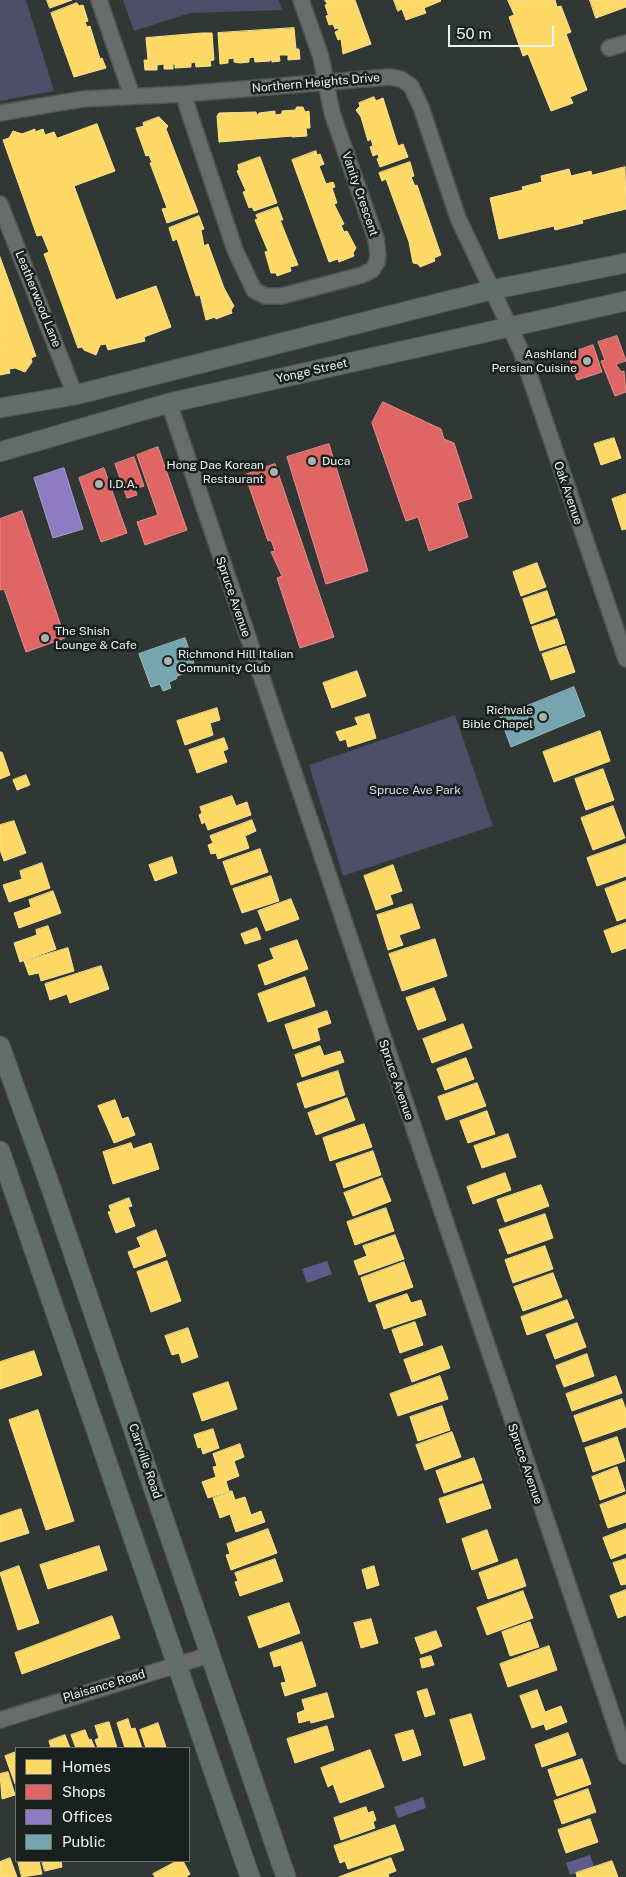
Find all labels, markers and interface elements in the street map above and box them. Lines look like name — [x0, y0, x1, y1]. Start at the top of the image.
scale bar — [451, 15, 557, 47]
text: 50 m — [456, 25, 491, 42]
street label: Northern Heights Drive — [251, 70, 381, 96]
street label: Vanity Crescent — [339, 150, 381, 238]
street label: Leatherwood Lane — [12, 249, 64, 349]
place label: Aashland Persian Cuisine — [491, 347, 577, 375]
marker: Aashland Persian Cuisine — [581, 355, 593, 367]
street label: Yonge Street — [275, 356, 349, 386]
place label: Duca — [322, 454, 350, 468]
marker: Duca — [306, 455, 318, 467]
place label: Hong Dae Korean Restaurant — [167, 458, 264, 486]
street label: Oak Avenue — [550, 459, 586, 527]
marker: Hong Dae Korean Restaurant — [268, 466, 280, 478]
place label: I.D.A. — [109, 477, 138, 491]
marker: I.D.A. — [93, 478, 105, 490]
street label: Spruce Avenue — [212, 555, 254, 639]
place label: The Shish Lounge & Cafe — [55, 624, 137, 652]
marker: The Shish Lounge & Cafe — [39, 632, 51, 644]
place label: Richmond Hill Italian Community Club — [178, 647, 293, 675]
marker: Richmond Hill Italian Community Club — [162, 655, 174, 667]
place label: Richvale Bible Chapel — [462, 703, 533, 731]
marker: Richvale Bible Chapel — [537, 711, 549, 723]
park label: Spruce Ave Park — [369, 783, 461, 797]
street label: Spruce Avenue — [375, 1038, 417, 1122]
street label: Carrville Road — [125, 1422, 165, 1500]
street label: Spruce Avenue — [504, 1422, 546, 1506]
street label: Plaisance Road — [61, 1667, 147, 1705]
legend — [15, 1747, 190, 1862]
text: Homes — [62, 1758, 111, 1775]
text: Shops — [62, 1783, 106, 1800]
text: Offices — [62, 1808, 112, 1825]
text: Public — [62, 1833, 106, 1850]

